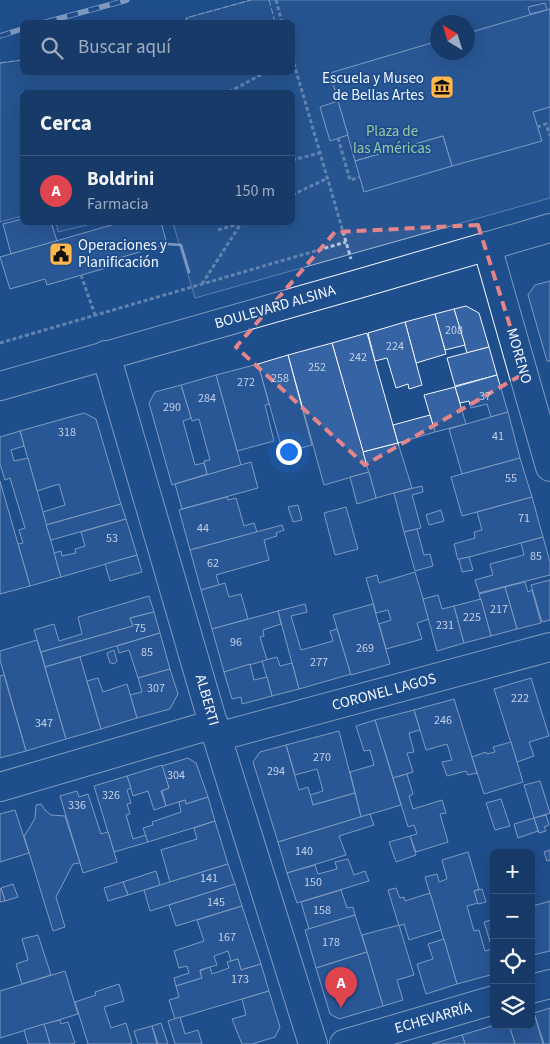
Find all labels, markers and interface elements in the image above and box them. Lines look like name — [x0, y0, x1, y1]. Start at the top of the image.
north arrow — [430, 15, 475, 60]
search box — [20, 20, 295, 75]
icon: search — [38, 34, 66, 62]
text: Buscar aquí — [78, 34, 171, 61]
place label: Escuela y Museo de Bellas Artes — [322, 68, 424, 106]
museum icon: Escuela y Museo de Bellas Artes — [429, 74, 455, 100]
text: Cerca — [40, 108, 92, 138]
park label: Plaza de las Américas — [353, 121, 431, 159]
text: Boldrini — [87, 166, 154, 193]
text: A — [51, 180, 61, 202]
text: 150 m — [235, 180, 275, 202]
text: Farmacia — [87, 193, 149, 215]
place label: Operaciones y Planificación — [78, 235, 167, 273]
public building icon: Operaciones y Planificación — [48, 241, 74, 267]
street label: BOULEVARD ALSINA — [212, 279, 339, 334]
house number: 208 — [445, 322, 463, 339]
street label: MORENO — [501, 326, 537, 386]
house number: 224 — [386, 338, 404, 355]
house number: 242 — [349, 349, 367, 366]
house number: 252 — [308, 359, 326, 376]
house number: 258 — [271, 370, 289, 387]
house number: 272 — [237, 374, 255, 391]
house number: 37 — [479, 388, 491, 405]
house number: 284 — [198, 390, 216, 407]
house number: 290 — [163, 399, 181, 416]
house number: 318 — [58, 424, 76, 441]
house number: 41 — [492, 428, 504, 445]
your location — [276, 439, 302, 465]
house number: 55 — [505, 470, 517, 487]
house number: 71 — [518, 510, 530, 527]
house number: 44 — [197, 520, 209, 537]
house number: 53 — [106, 530, 118, 547]
house number: 85 — [530, 548, 542, 565]
house number: 62 — [207, 555, 219, 572]
house number: 217 — [490, 601, 508, 618]
house number: 225 — [463, 609, 481, 626]
house number: 231 — [436, 617, 454, 634]
house number: 75 — [134, 620, 146, 637]
house number: 96 — [230, 634, 242, 651]
house number: 269 — [356, 640, 374, 657]
house number: 85 — [141, 644, 153, 661]
house number: 277 — [310, 654, 328, 671]
street label: CORONEL LAGOS — [330, 668, 438, 716]
street label: ALBERTI — [190, 672, 224, 728]
house number: 307 — [147, 680, 165, 697]
house number: 222 — [511, 690, 529, 707]
house number: 246 — [434, 712, 452, 729]
house number: 347 — [35, 715, 53, 732]
house number: 270 — [313, 749, 331, 766]
house number: 294 — [267, 763, 285, 780]
house number: 304 — [167, 767, 185, 784]
house number: 326 — [102, 787, 120, 804]
house number: 336 — [68, 797, 86, 814]
house number: 140 — [295, 843, 313, 860]
map controls — [490, 849, 535, 1029]
button: + — [490, 849, 535, 894]
house number: 141 — [200, 870, 218, 887]
house number: 150 — [304, 874, 322, 891]
house number: 145 — [207, 894, 225, 911]
button: − — [490, 894, 535, 939]
house number: 158 — [313, 902, 331, 919]
house number: 167 — [218, 929, 236, 946]
house number: 178 — [322, 934, 340, 951]
button: locate — [490, 939, 535, 984]
pin: A — [325, 967, 357, 1008]
house number: 173 — [231, 971, 249, 988]
button: layers — [490, 984, 535, 1029]
street label: ECHEVARRÍA — [392, 997, 475, 1039]

